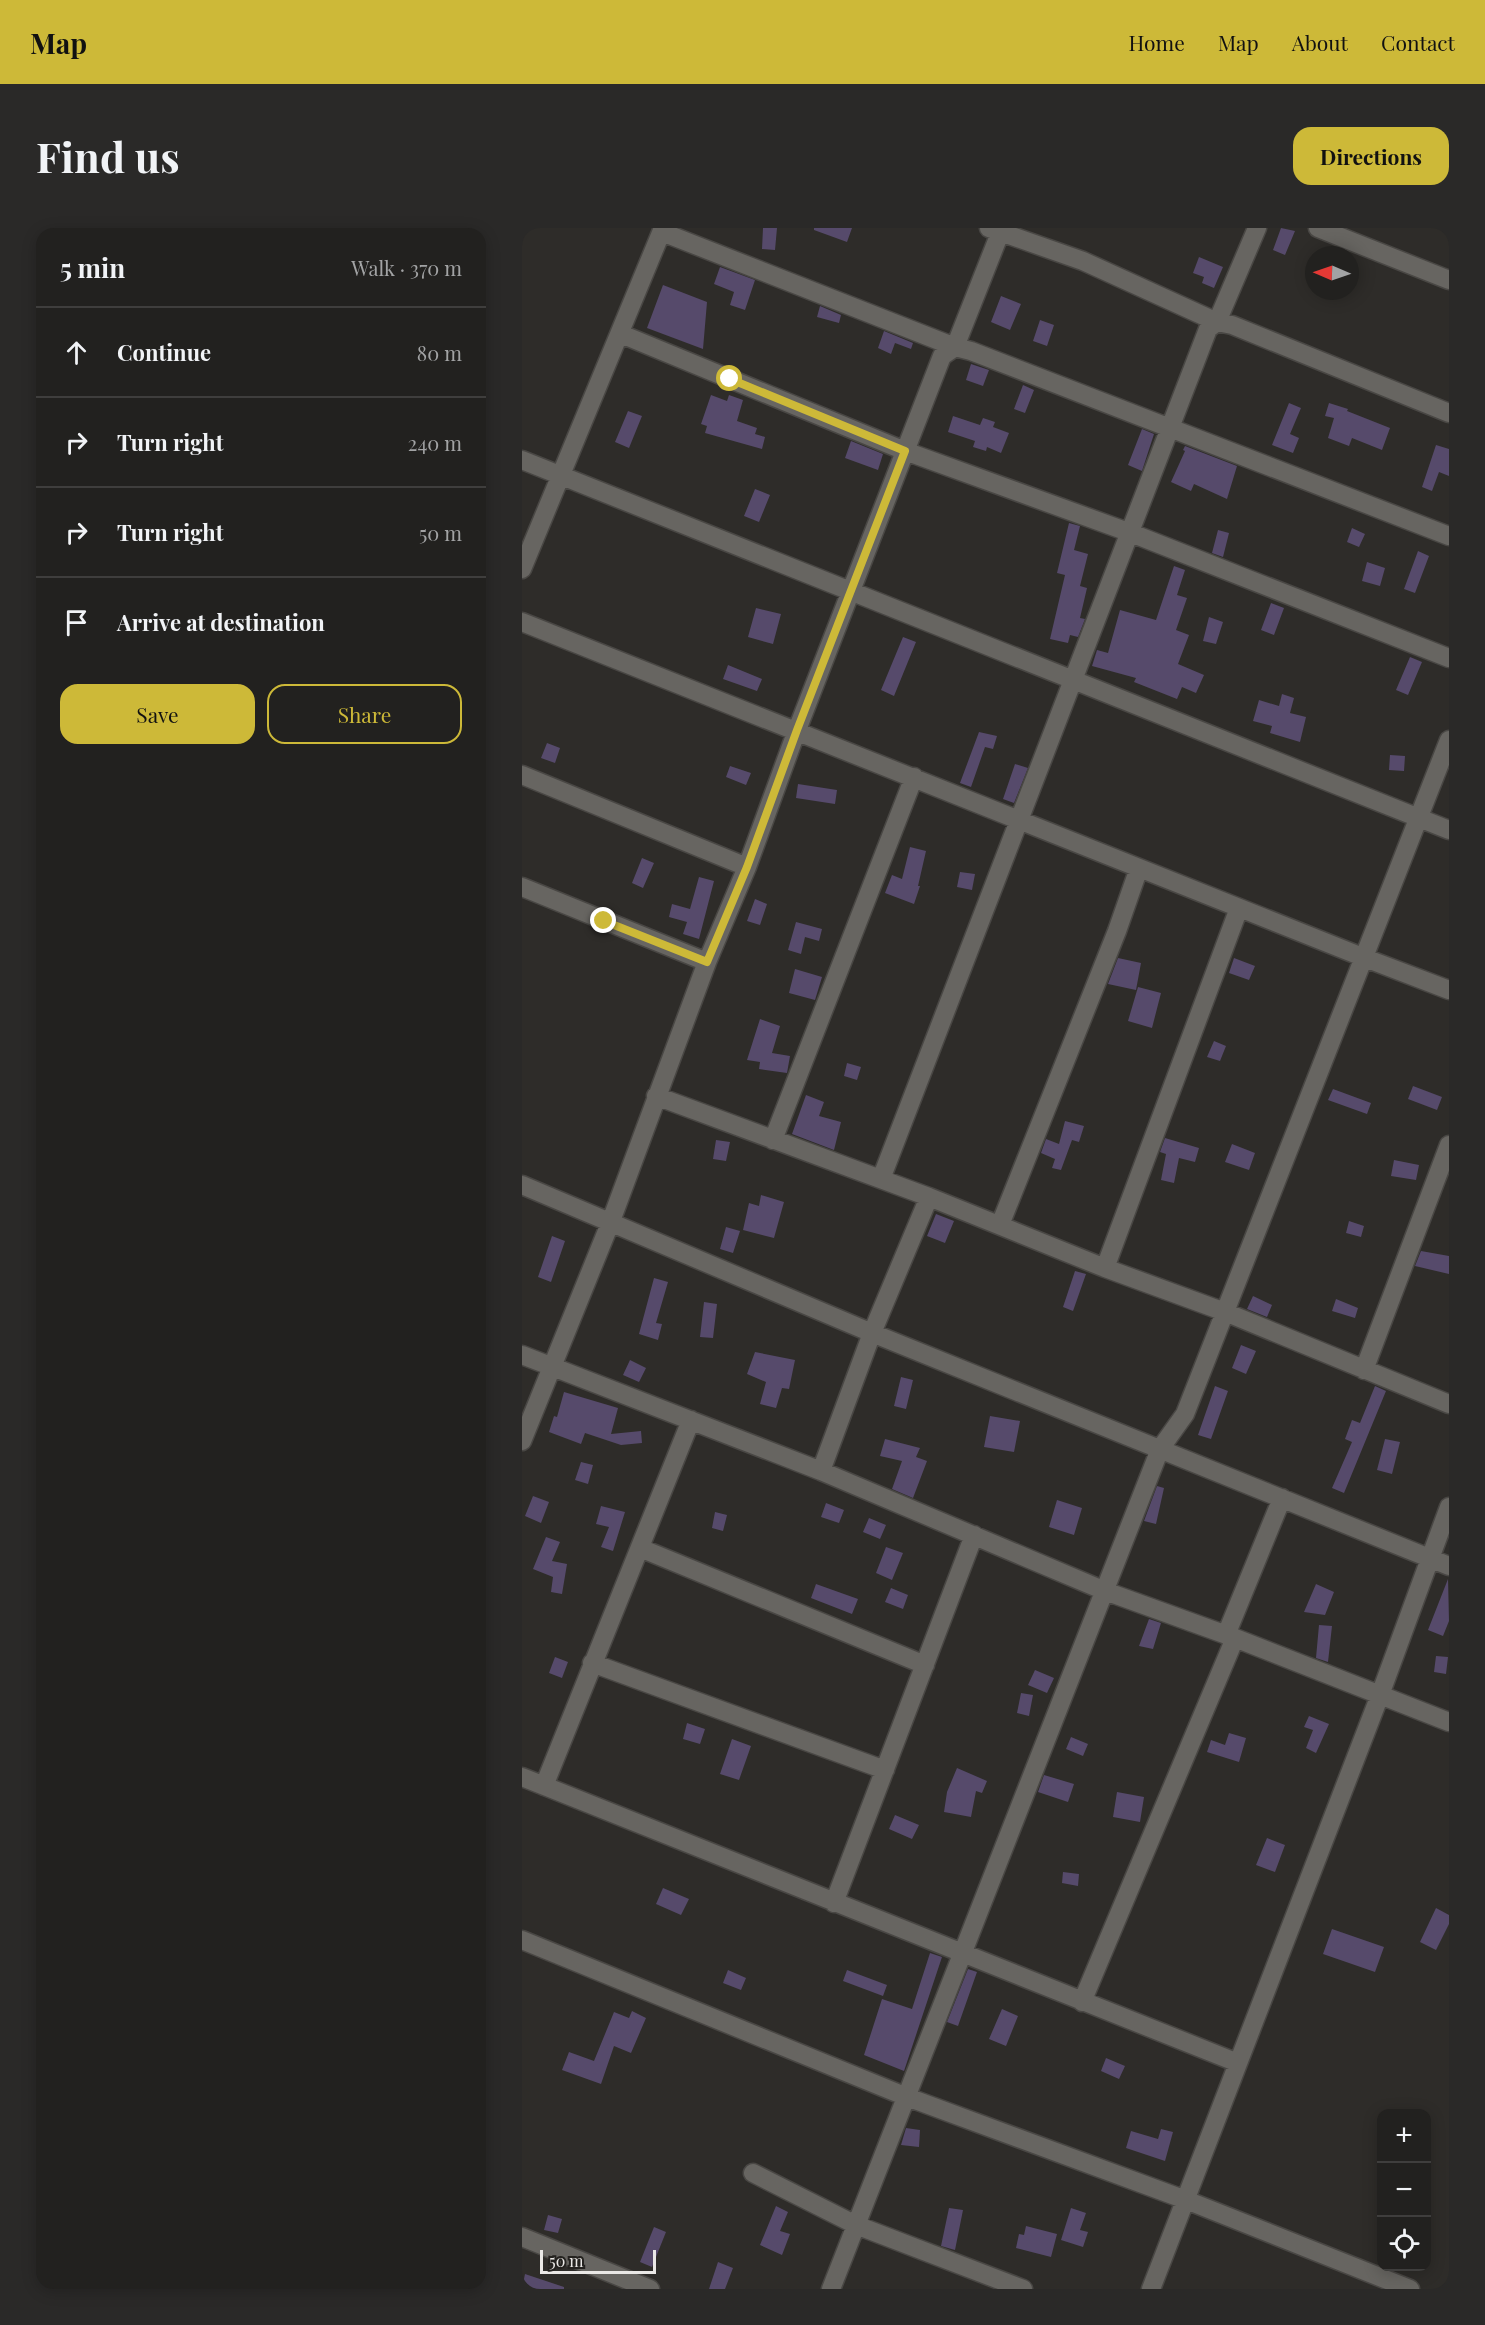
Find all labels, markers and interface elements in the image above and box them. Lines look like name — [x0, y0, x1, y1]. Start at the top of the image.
text: Map — [30, 24, 87, 61]
text: Home — [1129, 28, 1185, 56]
text: Map — [1218, 28, 1259, 56]
text: About — [1292, 28, 1348, 56]
text: Contact — [1381, 28, 1455, 56]
button: Directions — [1293, 127, 1449, 185]
text: Find us — [36, 128, 180, 184]
north arrow — [1305, 246, 1359, 300]
text: 5 min — [60, 250, 125, 285]
text: Walk · 370 m — [351, 254, 462, 281]
icon: ahead — [60, 336, 93, 369]
text: Continue — [117, 337, 211, 367]
text: 80 m — [417, 339, 462, 366]
route start — [716, 365, 742, 391]
icon: right — [60, 426, 93, 459]
text: Turn right — [117, 427, 223, 457]
text: 240 m — [408, 429, 462, 456]
icon: right — [60, 516, 93, 549]
text: Turn right — [117, 517, 223, 547]
text: 50 m — [419, 519, 462, 546]
icon: arrive — [60, 606, 93, 639]
text: Arrive at destination — [117, 607, 325, 637]
button: Save — [60, 684, 255, 744]
button: Share — [267, 684, 462, 744]
route end — [590, 907, 616, 933]
map controls — [1377, 2109, 1431, 2271]
button: + — [1377, 2109, 1431, 2163]
button: − — [1377, 2163, 1431, 2217]
button: locate — [1377, 2217, 1431, 2271]
scale bar — [540, 2247, 656, 2274]
text: 50 m — [549, 2250, 583, 2271]

